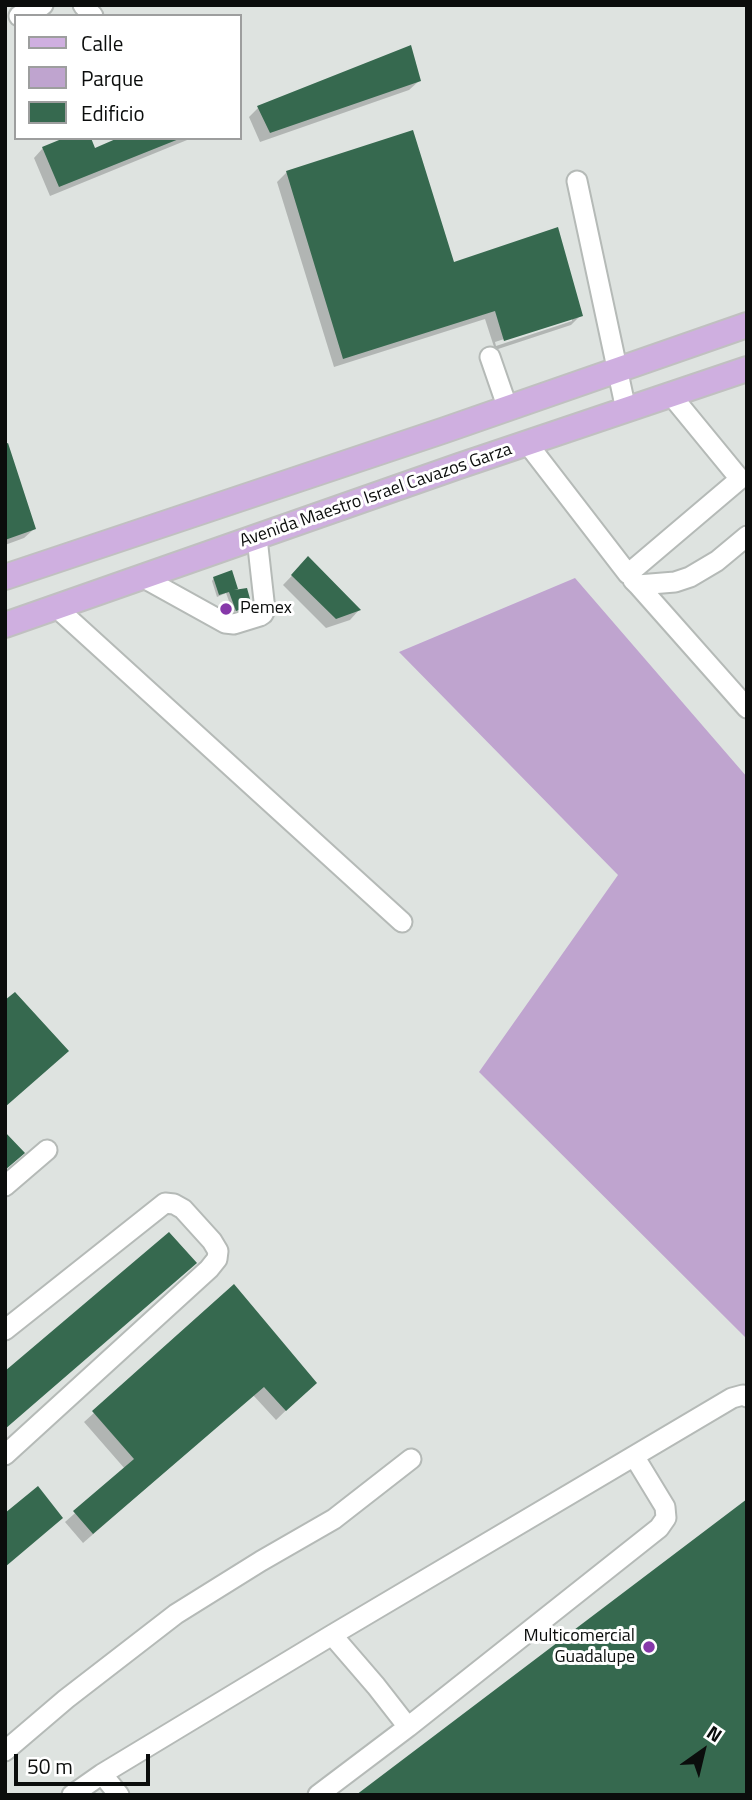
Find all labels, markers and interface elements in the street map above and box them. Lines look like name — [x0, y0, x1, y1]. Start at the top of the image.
legend — [14, 14, 242, 140]
text: Calle — [81, 27, 123, 59]
text: Parque — [81, 62, 144, 94]
text: Edificio — [81, 97, 145, 129]
street label: Avenida Maestro Israel Cavazos Garza — [237, 439, 515, 553]
place label: Pemex — [240, 598, 292, 620]
marker: Pemex — [218, 601, 234, 617]
place label: Multicomercial Guadalupe — [524, 1626, 635, 1668]
marker: Multicomercial Guadalupe — [641, 1639, 657, 1655]
north arrow — [668, 1716, 738, 1786]
text: N — [701, 1717, 729, 1749]
scale bar — [18, 1741, 154, 1785]
text: 50 m — [27, 1750, 73, 1782]

